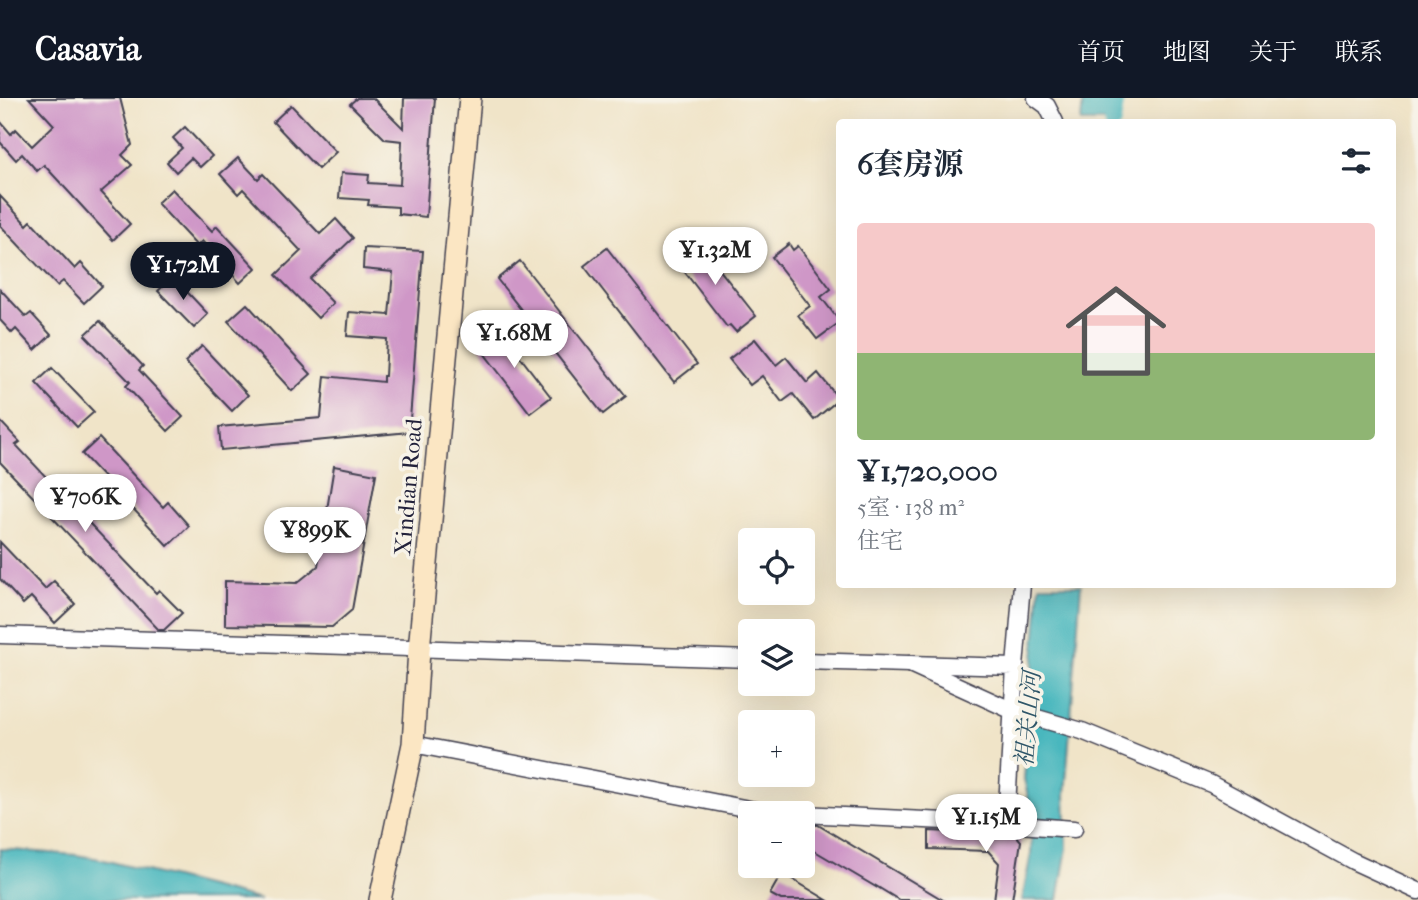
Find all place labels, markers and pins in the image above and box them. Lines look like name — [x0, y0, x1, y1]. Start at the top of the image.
pin: ¥1.32M — [658, 228, 772, 287]
pin: ¥1.72M — [126, 242, 240, 302]
pin: ¥1.68M — [457, 310, 571, 370]
pin: ¥706K — [36, 474, 134, 534]
pin: ¥899K — [266, 508, 364, 567]
pin: ¥1.15M — [929, 794, 1043, 854]

